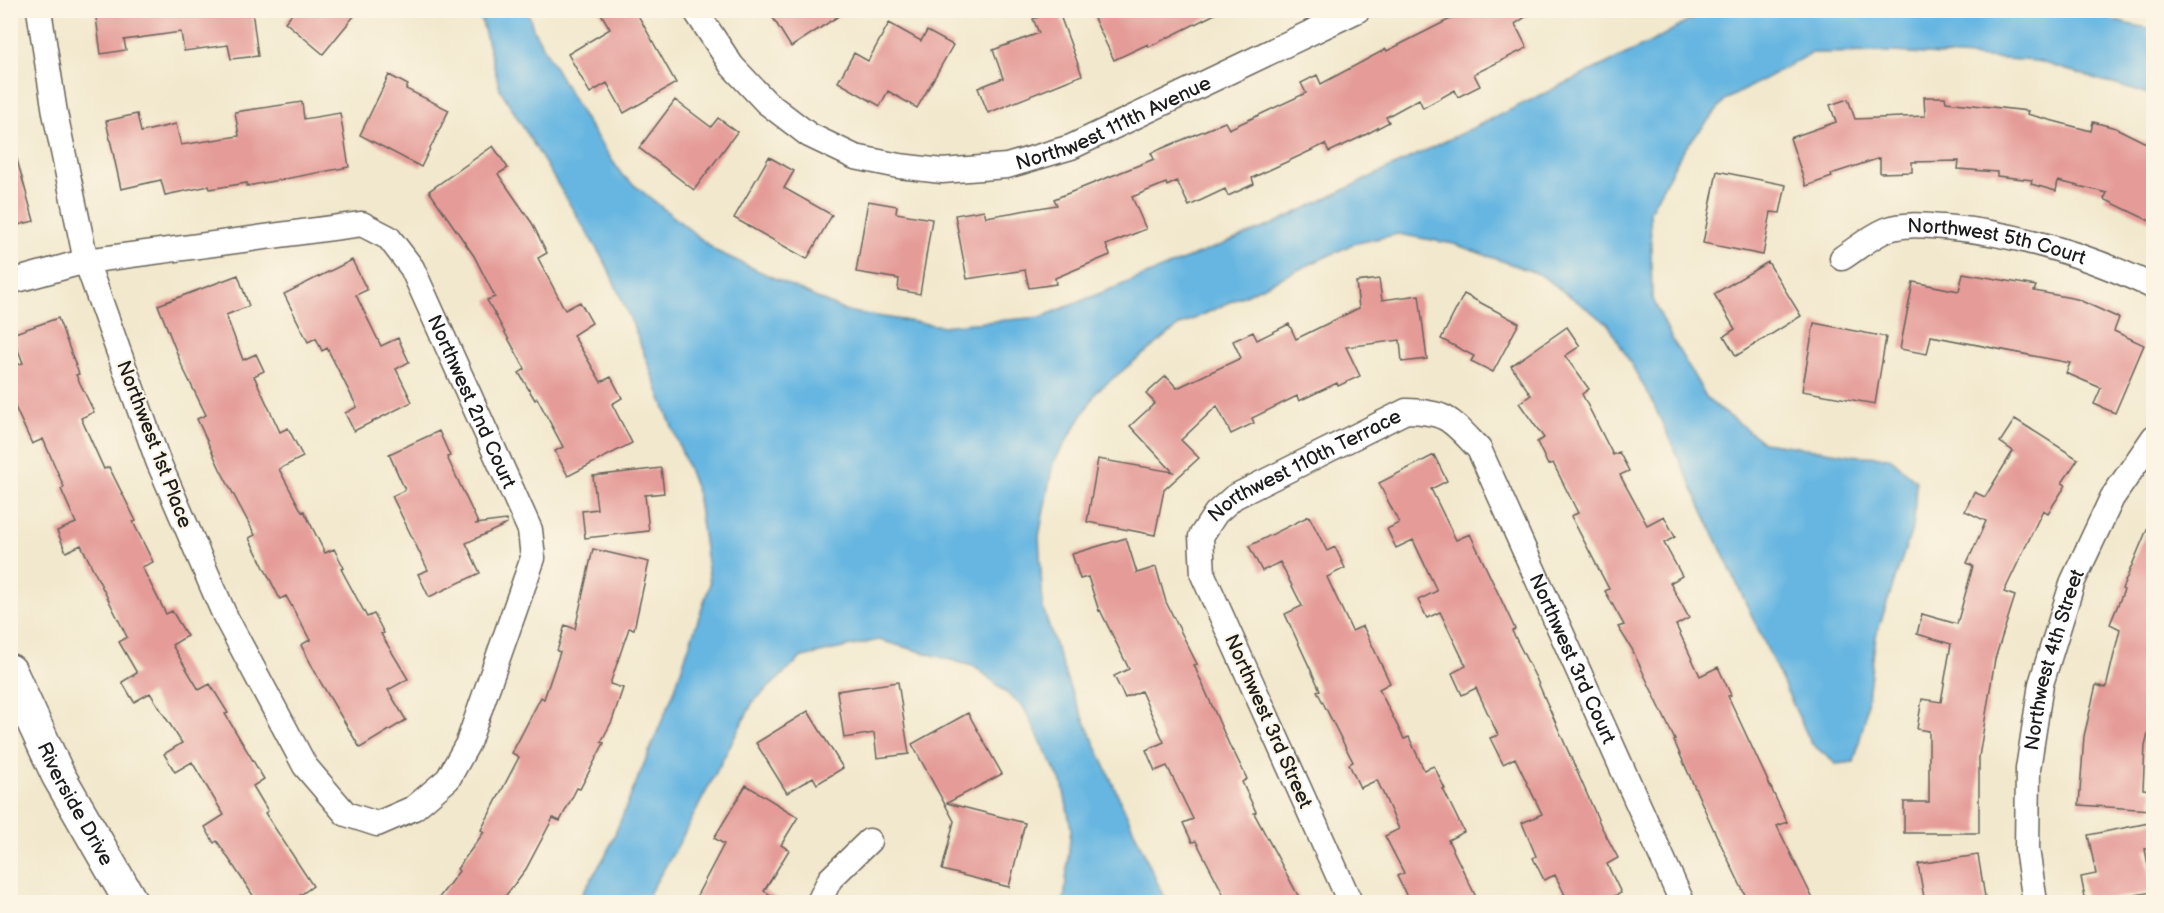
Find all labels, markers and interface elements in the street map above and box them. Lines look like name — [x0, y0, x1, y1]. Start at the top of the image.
street label: Northwest 111th Avenue — [1013, 71, 1215, 176]
street label: Northwest 5th Court — [1907, 214, 2089, 271]
street label: Northwest 2nd Court — [422, 311, 521, 492]
street label: Northwest 1st Place — [111, 357, 197, 532]
street label: Northwest 110th Terrace — [1203, 404, 1406, 528]
street label: Northwest 4th Street — [2020, 565, 2090, 752]
street label: Northwest 3rd Court — [1523, 570, 1620, 747]
street label: Northwest 3rd Street — [1219, 631, 1317, 812]
street label: Riverside Drive — [31, 739, 118, 870]

